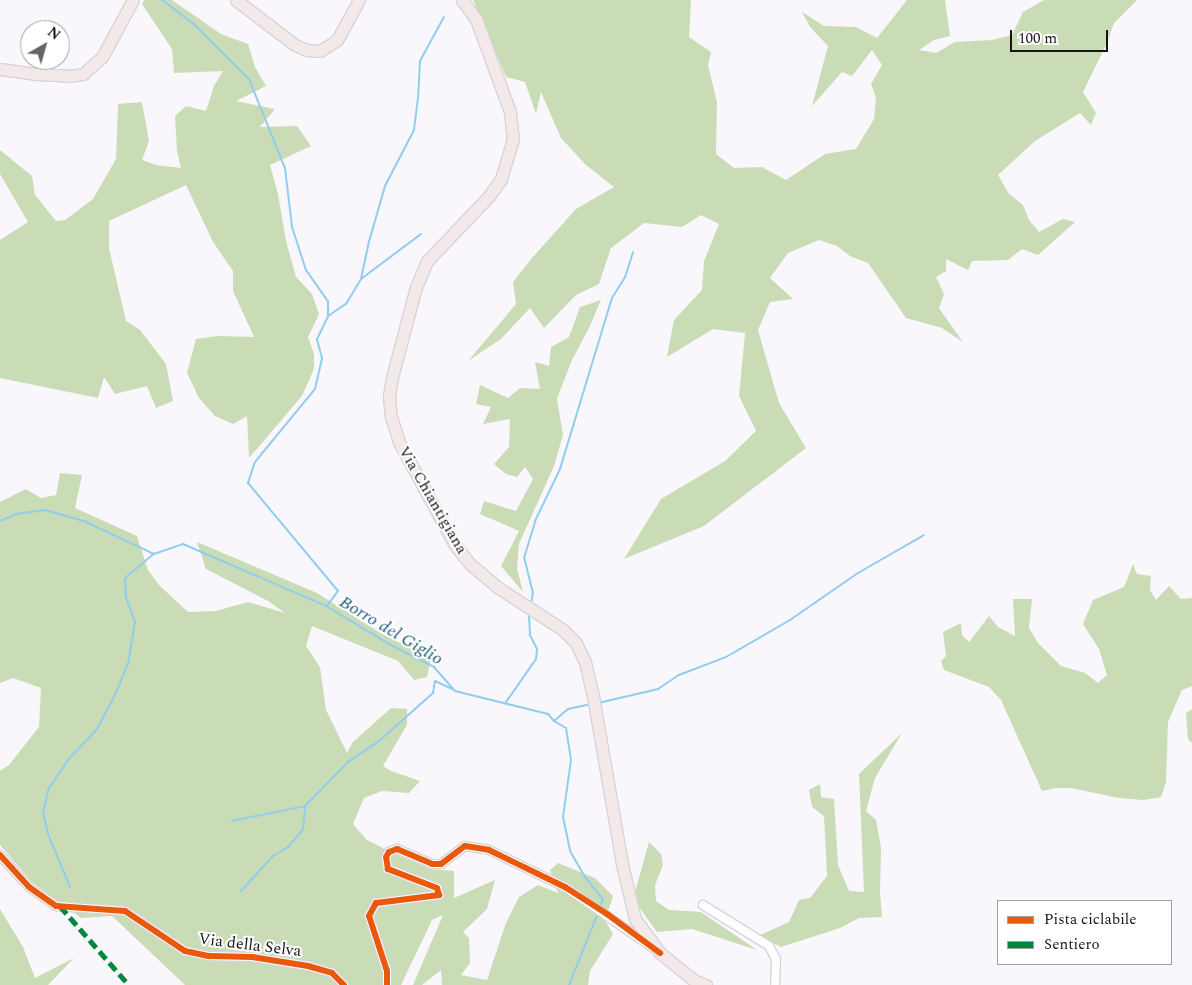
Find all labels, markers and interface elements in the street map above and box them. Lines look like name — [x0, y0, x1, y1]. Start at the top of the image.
north arrow — [20, 20, 70, 70]
scale bar — [1012, 20, 1110, 52]
text: N — [43, 22, 65, 45]
text: 100 m — [1018, 27, 1057, 50]
street label: Via Chiantigiana — [394, 443, 472, 557]
water label: Borro del Giglio — [335, 592, 447, 670]
legend — [997, 900, 1172, 965]
text: Pista ciclabile — [1044, 908, 1137, 931]
street label: Via della Selva — [198, 929, 302, 961]
text: Sentiero — [1044, 933, 1100, 956]

